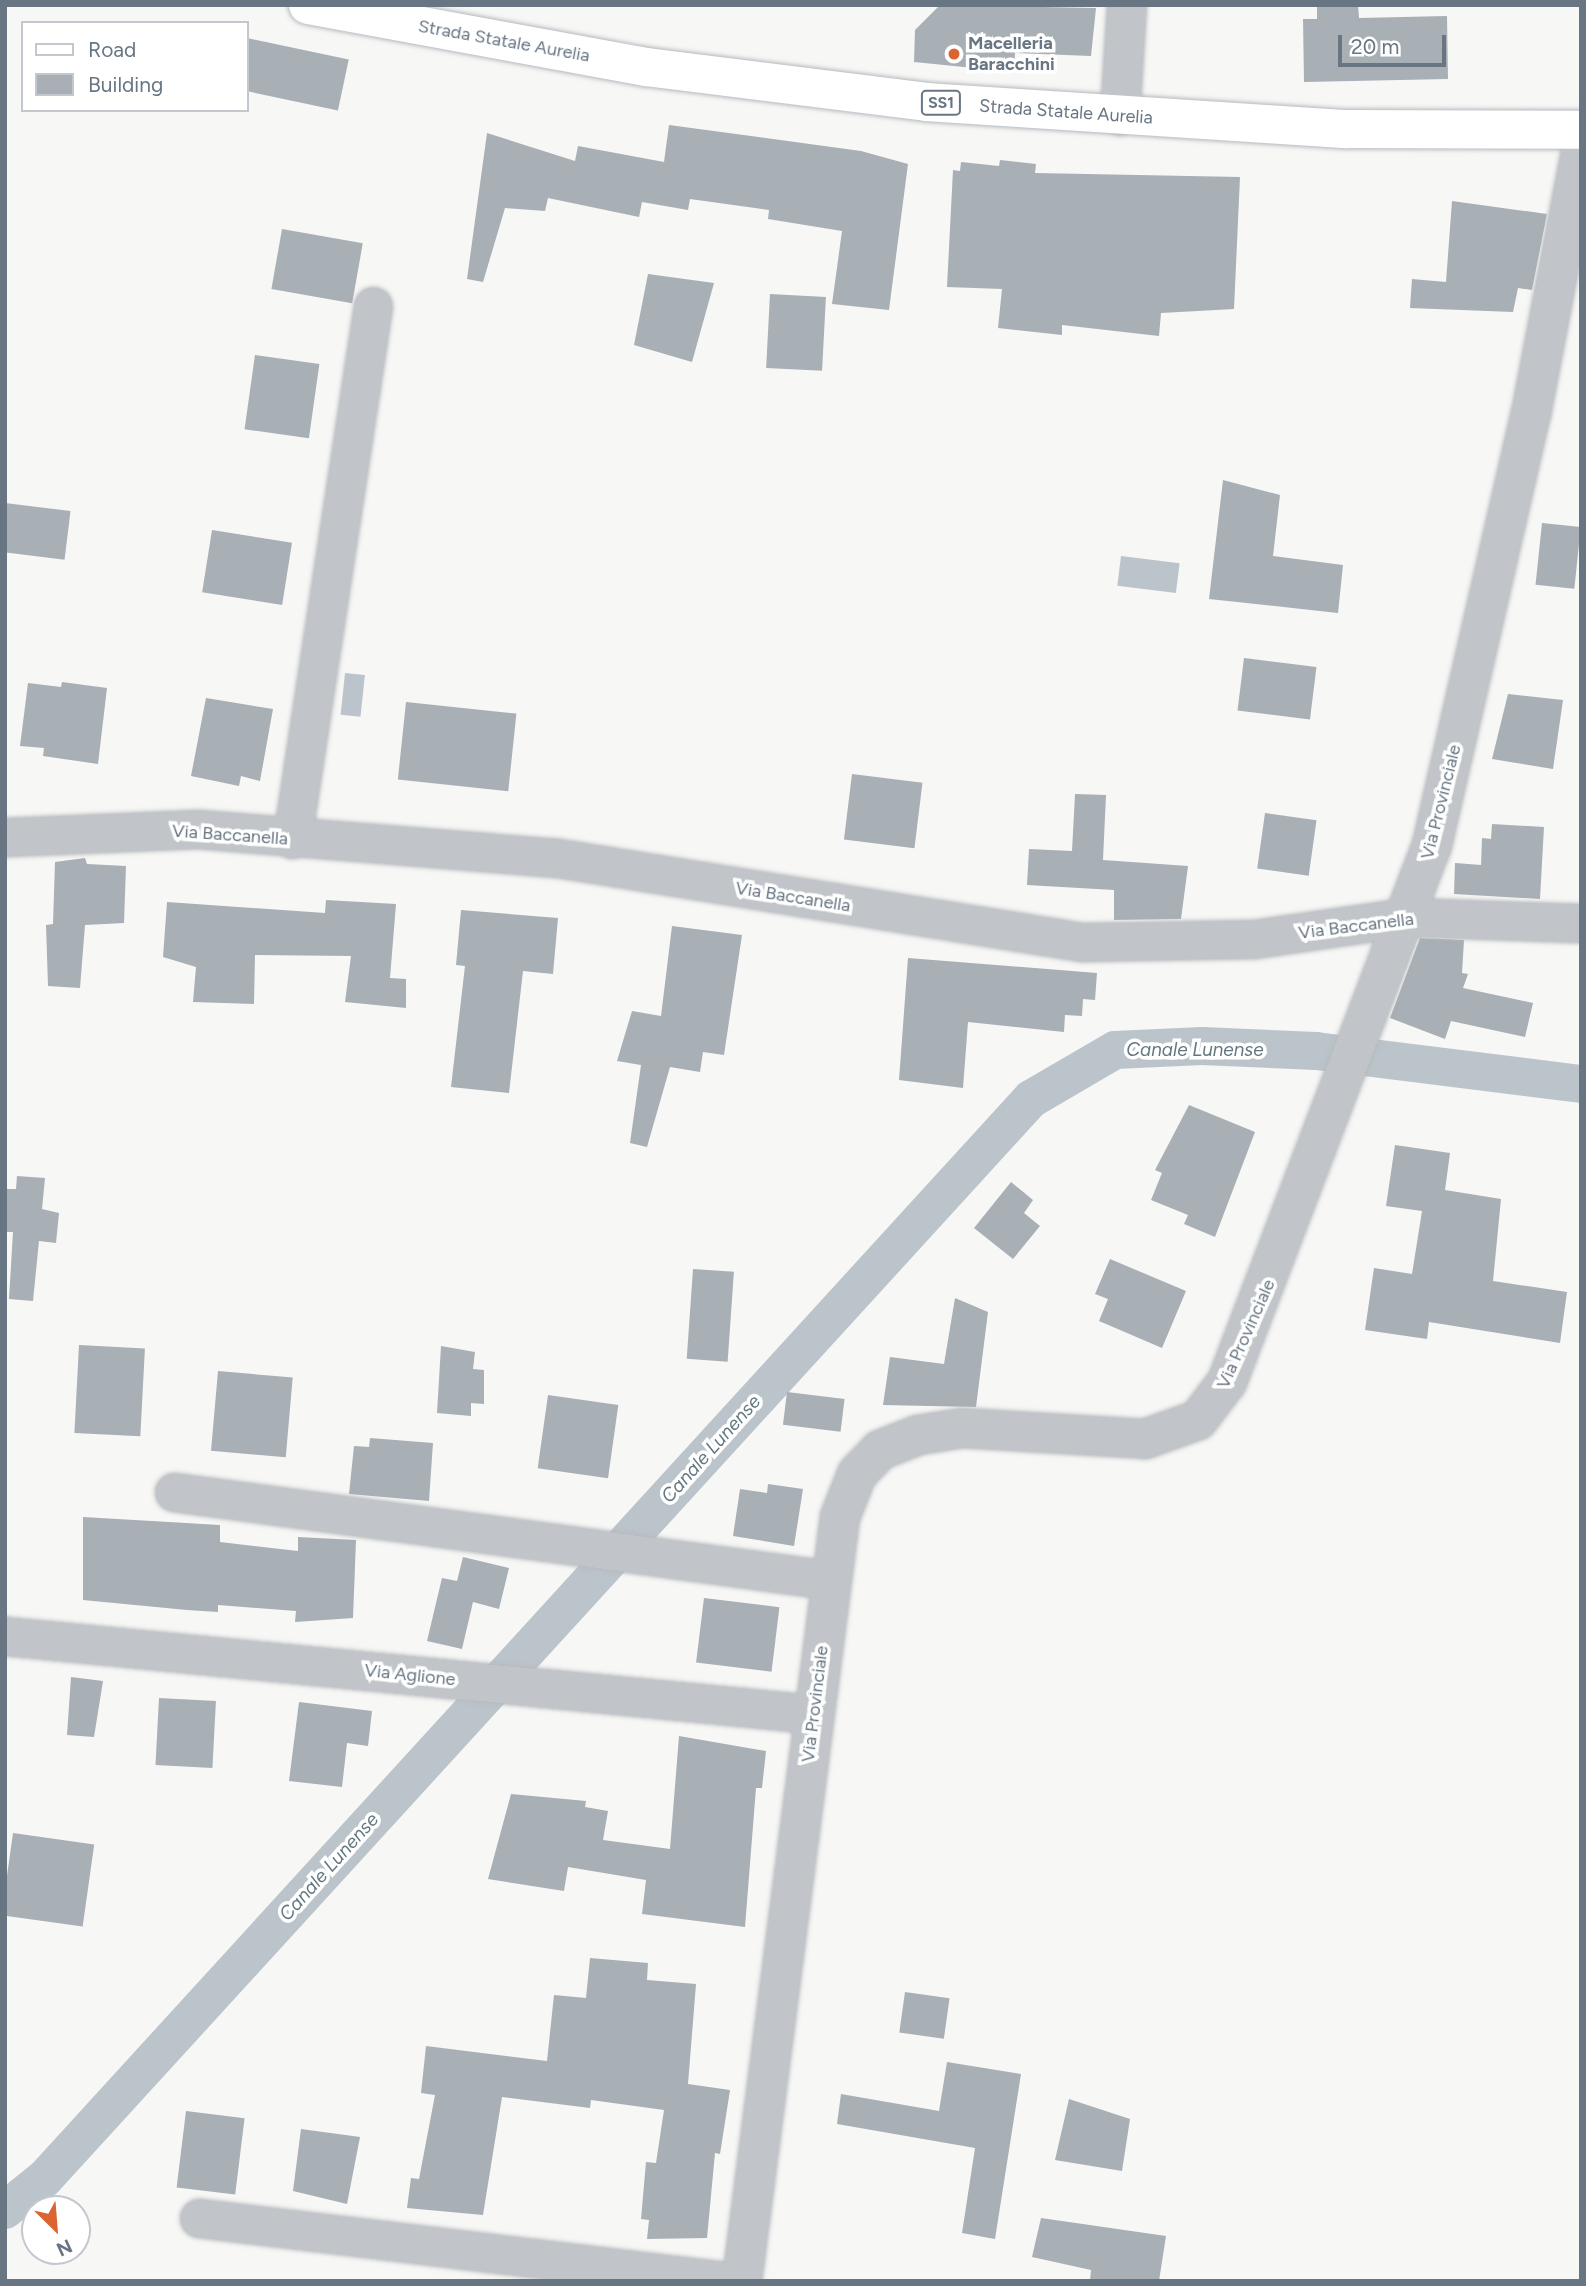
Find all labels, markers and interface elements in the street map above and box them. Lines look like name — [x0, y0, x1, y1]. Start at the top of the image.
street label: Strada Statale Aurelia — [416, 15, 592, 67]
legend — [21, 21, 248, 112]
scale bar — [1341, 21, 1450, 65]
place label: Macelleria Baracchini — [968, 33, 1055, 76]
text: 20 m — [1351, 34, 1399, 59]
text: Road — [88, 37, 136, 62]
marker: Macelleria Baracchini — [946, 46, 962, 62]
text: Building — [88, 72, 163, 97]
road number: SS1 — [920, 90, 962, 116]
street label: Strada Statale Aurelia — [979, 95, 1153, 129]
street label: Via Provinciale — [1416, 742, 1466, 862]
street label: Via Baccanella — [171, 820, 289, 850]
street label: Via Baccanella — [734, 877, 852, 917]
street label: Via Baccanella — [1297, 908, 1415, 944]
water label: Canale Lunense — [1126, 1039, 1264, 1061]
street label: Via Provinciale — [1212, 1276, 1280, 1392]
water label: Canale Lunense — [657, 1390, 765, 1508]
street label: Via Provinciale — [797, 1644, 833, 1764]
street label: Via Aglione — [363, 1659, 457, 1691]
water label: Canale Lunense — [275, 1808, 383, 1926]
north arrow — [21, 2195, 91, 2265]
text: N — [53, 2234, 76, 2261]

